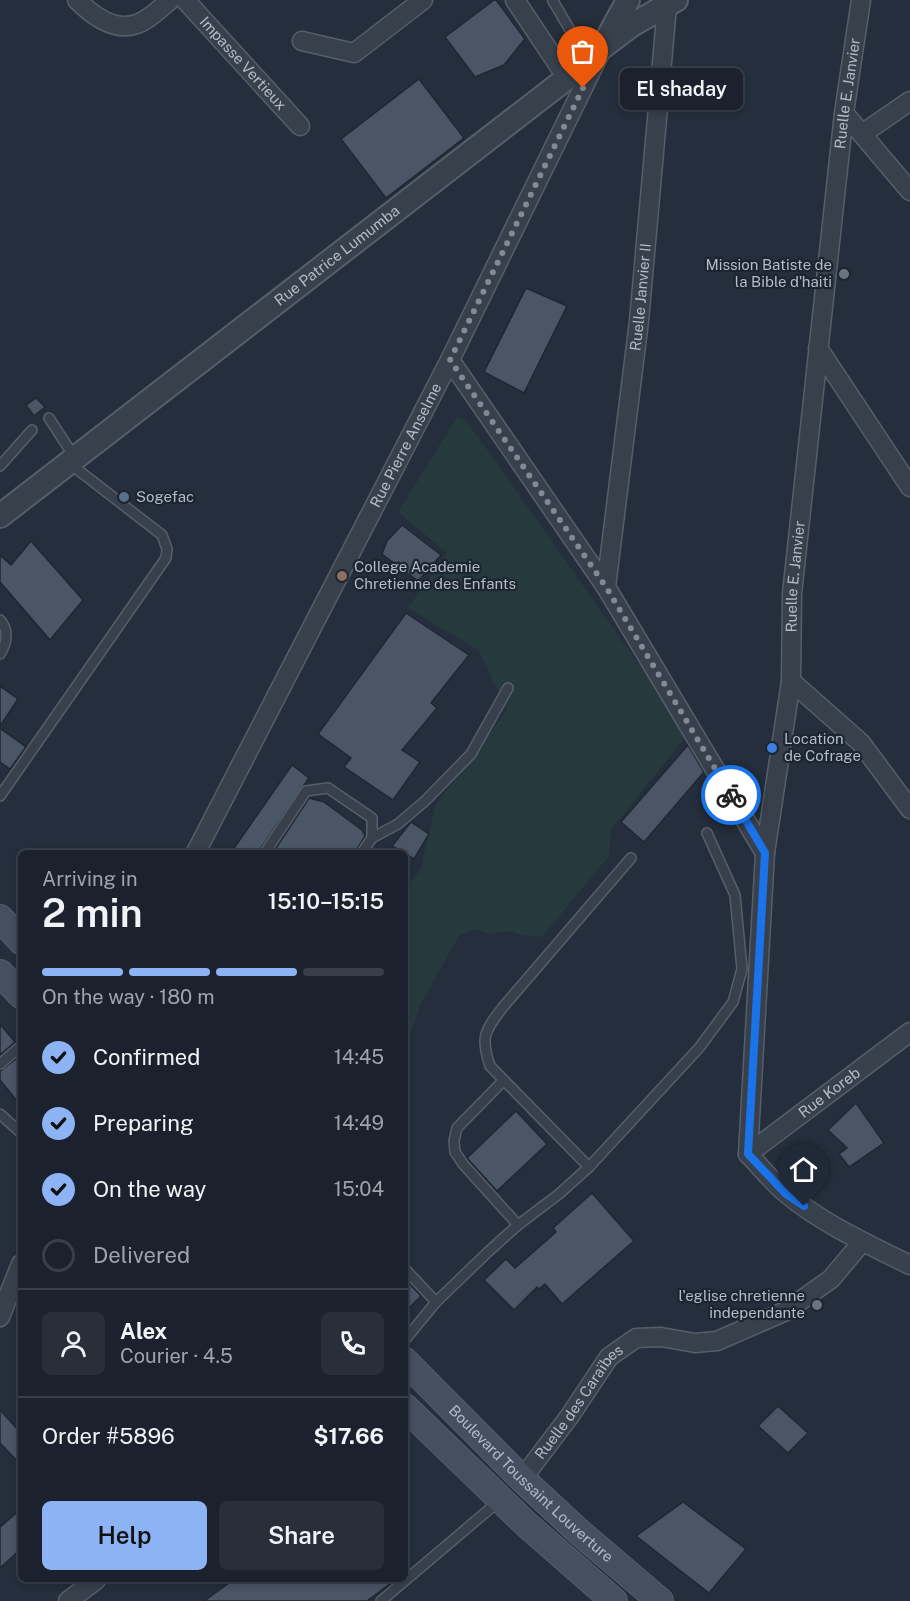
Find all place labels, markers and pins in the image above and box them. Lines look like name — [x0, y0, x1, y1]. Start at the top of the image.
pin — [557, 26, 608, 88]
callout: El shaday — [619, 67, 742, 109]
place label: Mission Batiste de la Bible d'haiti — [705, 256, 832, 290]
marker: Mission Batiste de la Bible d'haiti — [837, 267, 851, 281]
place label: Sogefac — [136, 488, 194, 505]
marker: Sogefac — [117, 490, 131, 504]
place label: College Academie Chretienne des Enfants — [354, 558, 516, 592]
marker: College Academie Chretienne des Enfants — [335, 569, 349, 583]
place label: Location de Cofrage — [784, 730, 861, 764]
marker: Location de Cofrage — [765, 741, 779, 755]
pin — [778, 1144, 829, 1206]
place label: l'eglise chretienne independante — [678, 1287, 805, 1321]
marker: l'eglise chretienne independante — [810, 1298, 824, 1312]

